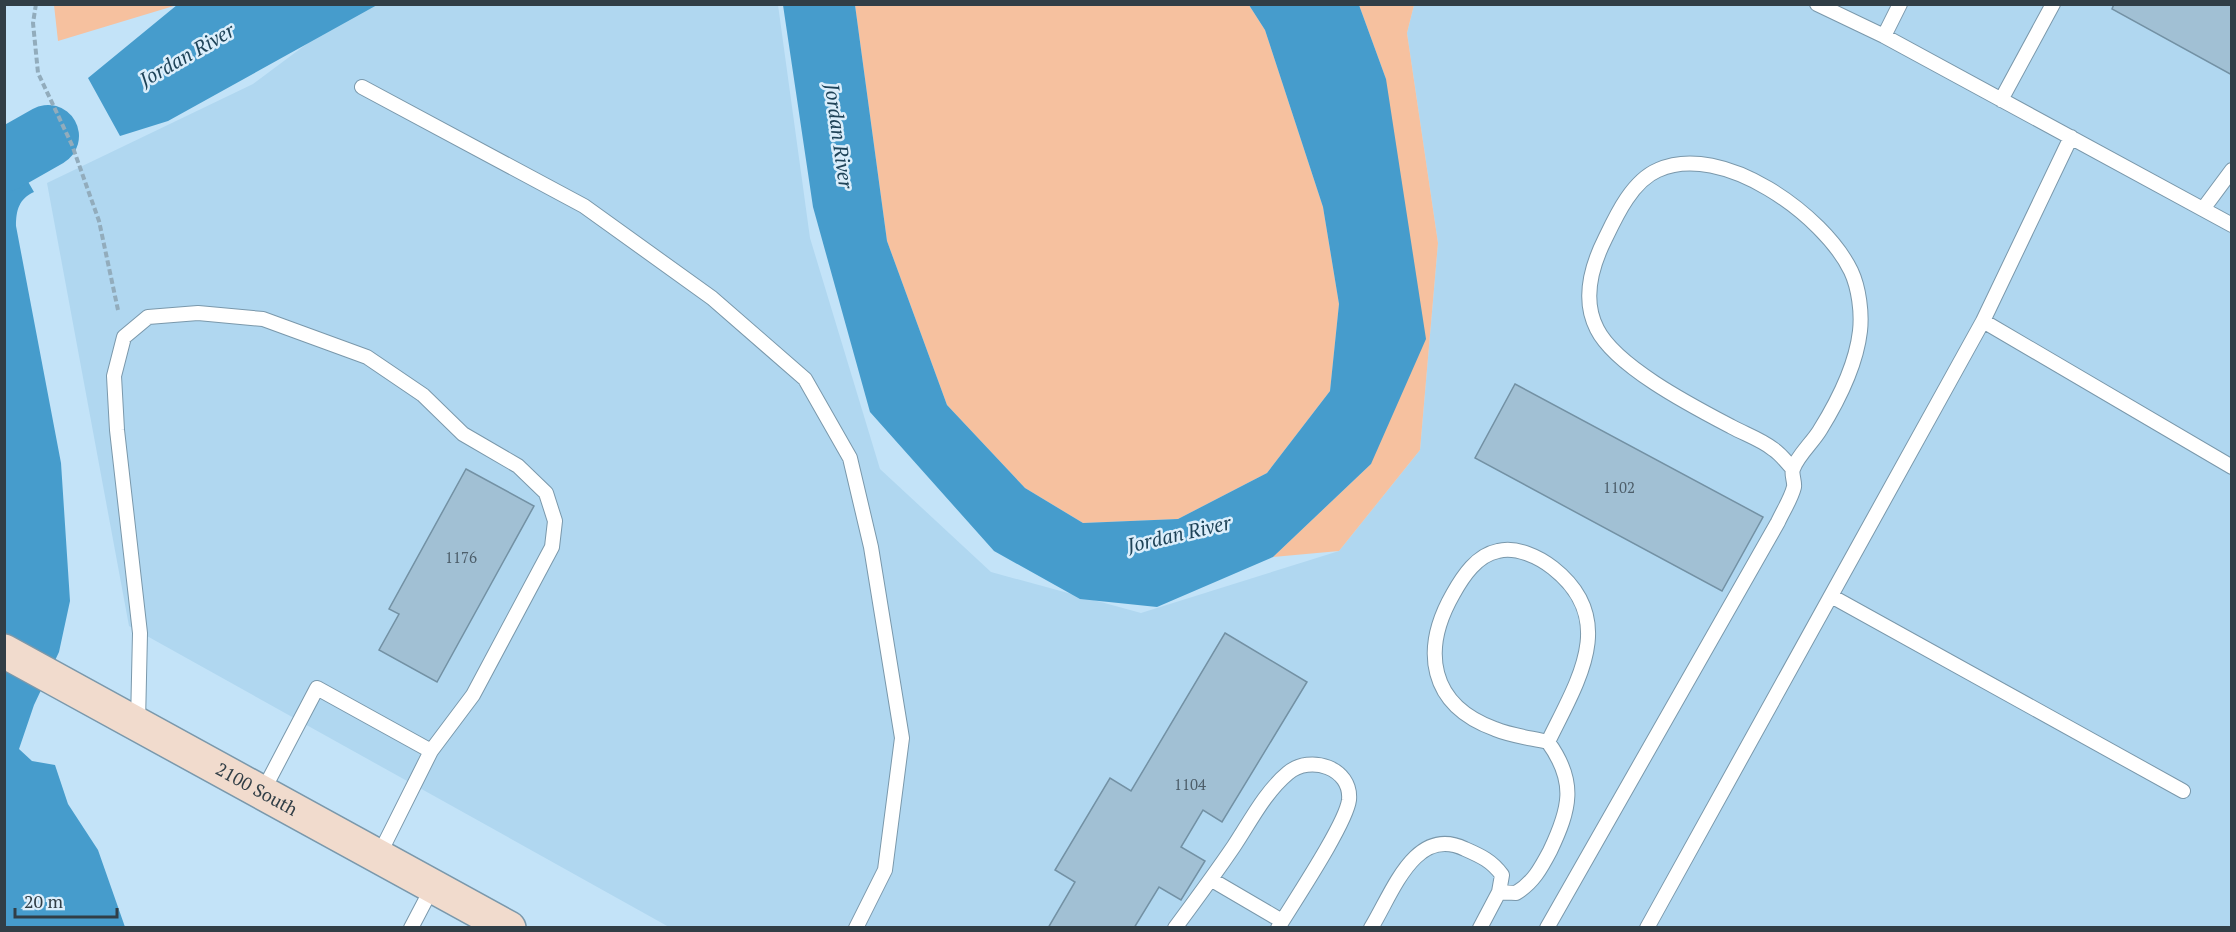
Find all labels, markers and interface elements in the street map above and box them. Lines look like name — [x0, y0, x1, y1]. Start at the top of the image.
water label: Jordan River — [134, 16, 240, 93]
water label: Jordan River — [819, 81, 860, 191]
house number: 1102 — [1603, 477, 1635, 497]
water label: Jordan River — [1124, 508, 1235, 559]
house number: 1176 — [445, 547, 477, 567]
street label: 2100 South — [212, 756, 303, 821]
house number: 1104 — [1174, 774, 1206, 794]
scale bar — [15, 881, 117, 919]
text: 20 m — [24, 889, 64, 913]

